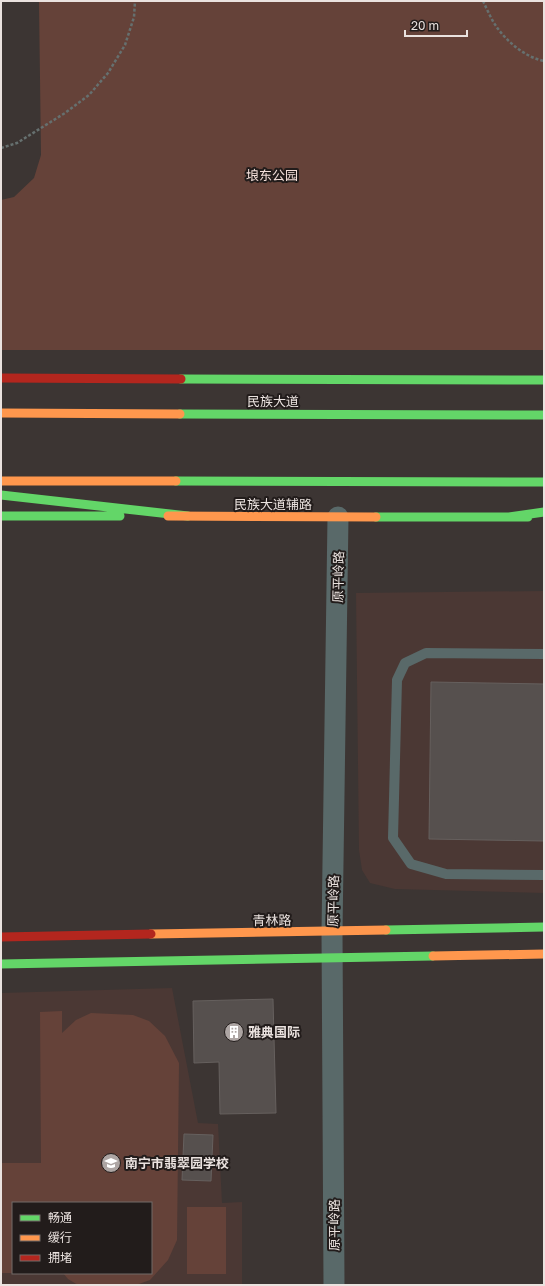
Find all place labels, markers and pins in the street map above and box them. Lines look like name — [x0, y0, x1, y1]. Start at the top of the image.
building icon: 雅典国际 — [223, 1021, 245, 1043]
place label: 雅典国际 — [248, 1024, 300, 1040]
school or university icon: 南宁市翡翠园学校 — [100, 1152, 122, 1174]
place label: 南宁市翡翠园学校 — [125, 1155, 229, 1171]

